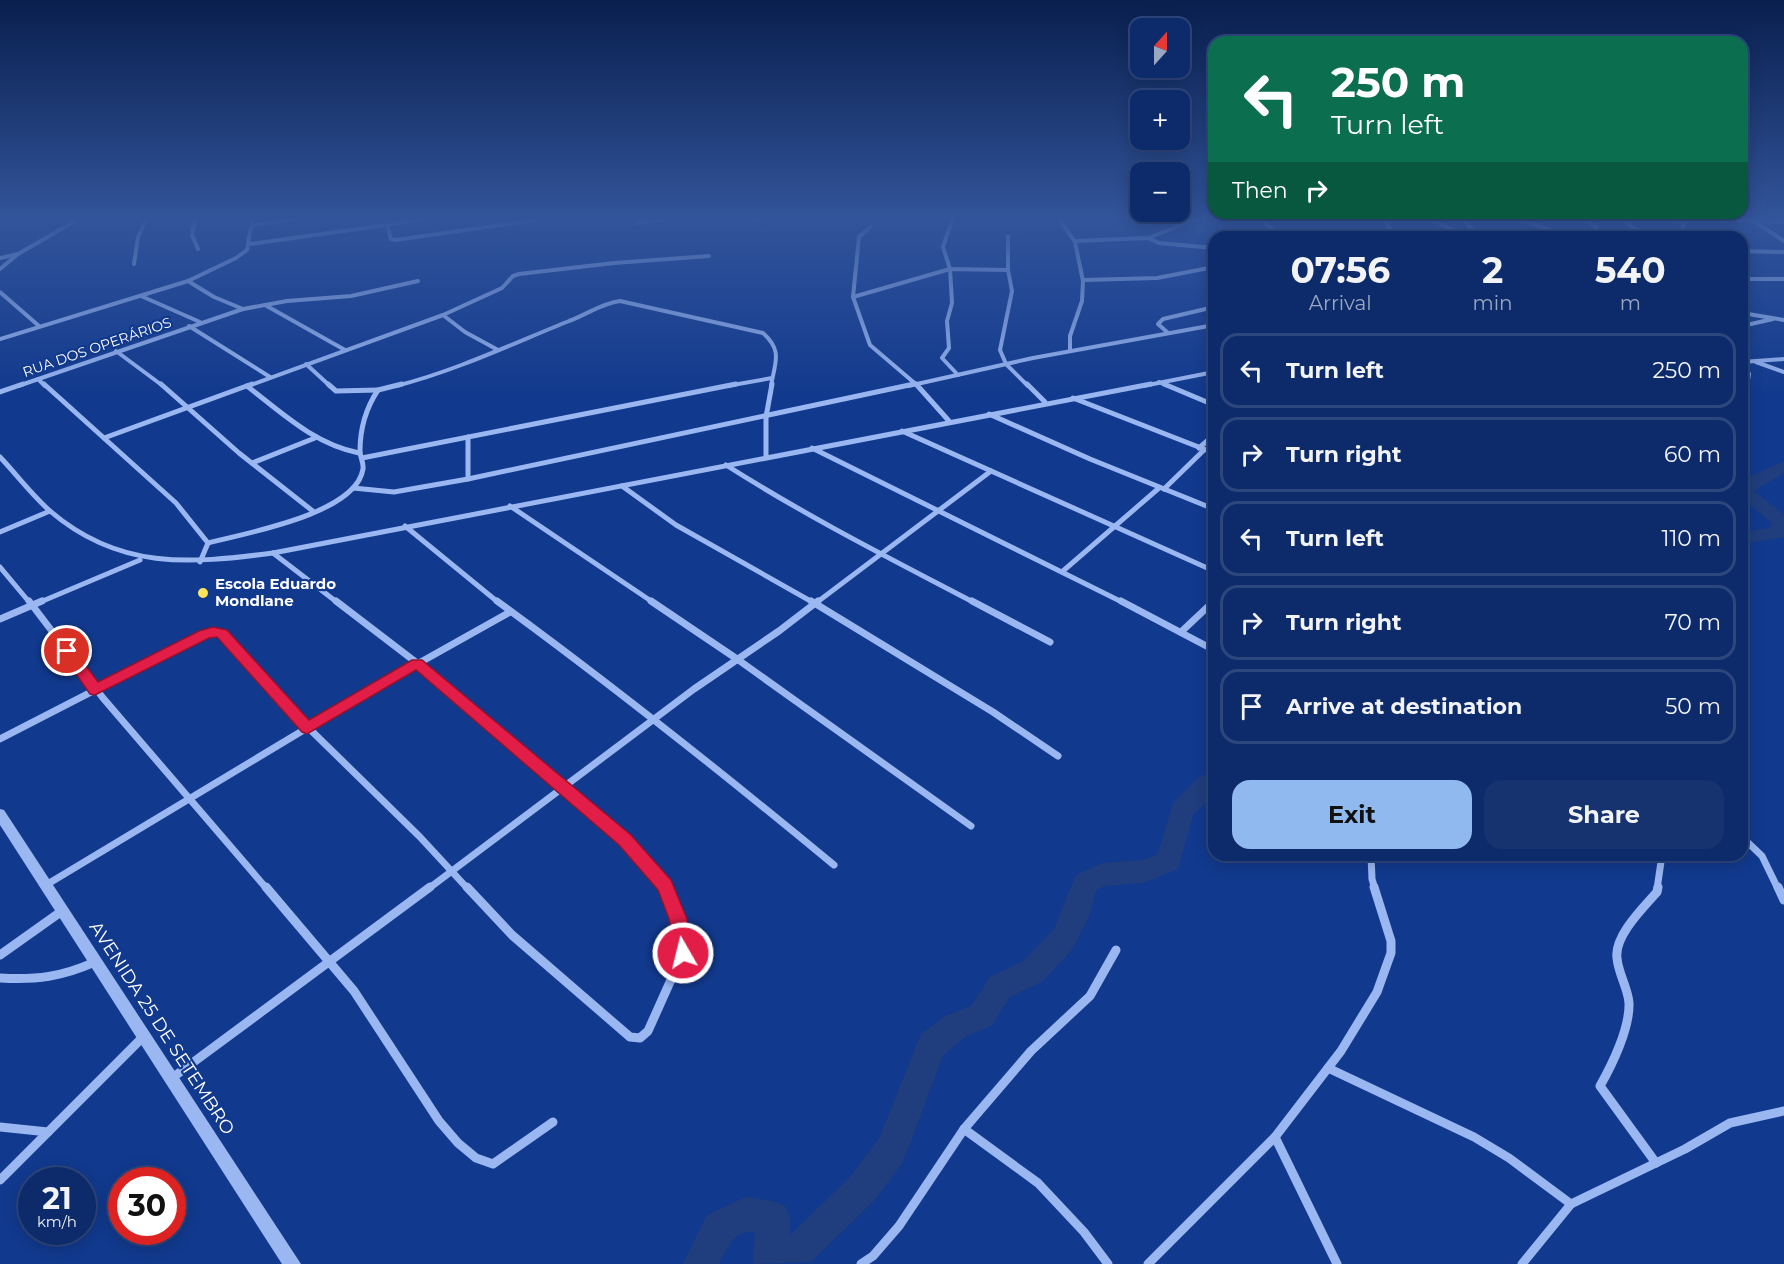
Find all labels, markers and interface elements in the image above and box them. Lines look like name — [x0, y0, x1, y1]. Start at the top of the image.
north arrow — [1130, 18, 1190, 78]
map controls — [1130, 18, 1190, 222]
text: 250 m — [1331, 56, 1465, 108]
icon: left — [1232, 60, 1310, 138]
button: + — [1130, 90, 1190, 150]
text: Turn left — [1331, 108, 1444, 141]
button: − — [1130, 162, 1190, 222]
icon: right — [1300, 174, 1333, 207]
text: Then — [1232, 177, 1288, 204]
text: 07:56 — [1290, 248, 1390, 292]
text: 2 — [1482, 248, 1503, 292]
text: 540 — [1595, 248, 1666, 292]
text: Arrival — [1309, 291, 1372, 315]
text: min — [1472, 291, 1513, 315]
text: m — [1620, 291, 1641, 315]
street label: RUA DOS OPERÁRIOS — [20, 313, 174, 381]
icon: left — [1235, 354, 1268, 387]
text: Turn left — [1286, 357, 1384, 384]
text: 250 m — [1652, 357, 1721, 384]
icon: right — [1235, 438, 1268, 471]
text: Turn right — [1286, 441, 1401, 468]
text: 60 m — [1664, 441, 1721, 468]
icon: left — [1235, 522, 1268, 555]
text: Turn left — [1286, 525, 1384, 552]
text: 110 m — [1661, 525, 1721, 552]
place label: Escola Eduardo Mondlane — [215, 574, 336, 610]
marker: Escola Eduardo Mondlane — [196, 586, 210, 600]
icon: right — [1235, 606, 1268, 639]
text: Turn right — [1286, 609, 1401, 636]
text: 70 m — [1665, 609, 1721, 636]
pin — [41, 625, 92, 676]
icon: arrive — [50, 634, 83, 667]
icon: arrive — [1235, 690, 1268, 723]
text: Arrive at destination — [1286, 693, 1522, 720]
text: 50 m — [1665, 693, 1721, 720]
button: Exit — [1232, 780, 1472, 849]
button: Share — [1484, 780, 1724, 849]
street label: AVENIDA 25 DE SETEMBRO — [85, 917, 239, 1139]
position arrow — [651, 921, 715, 985]
speed limit sign: 30 — [108, 1167, 186, 1245]
text: 21 — [42, 1180, 72, 1217]
text: km/h — [37, 1212, 77, 1231]

